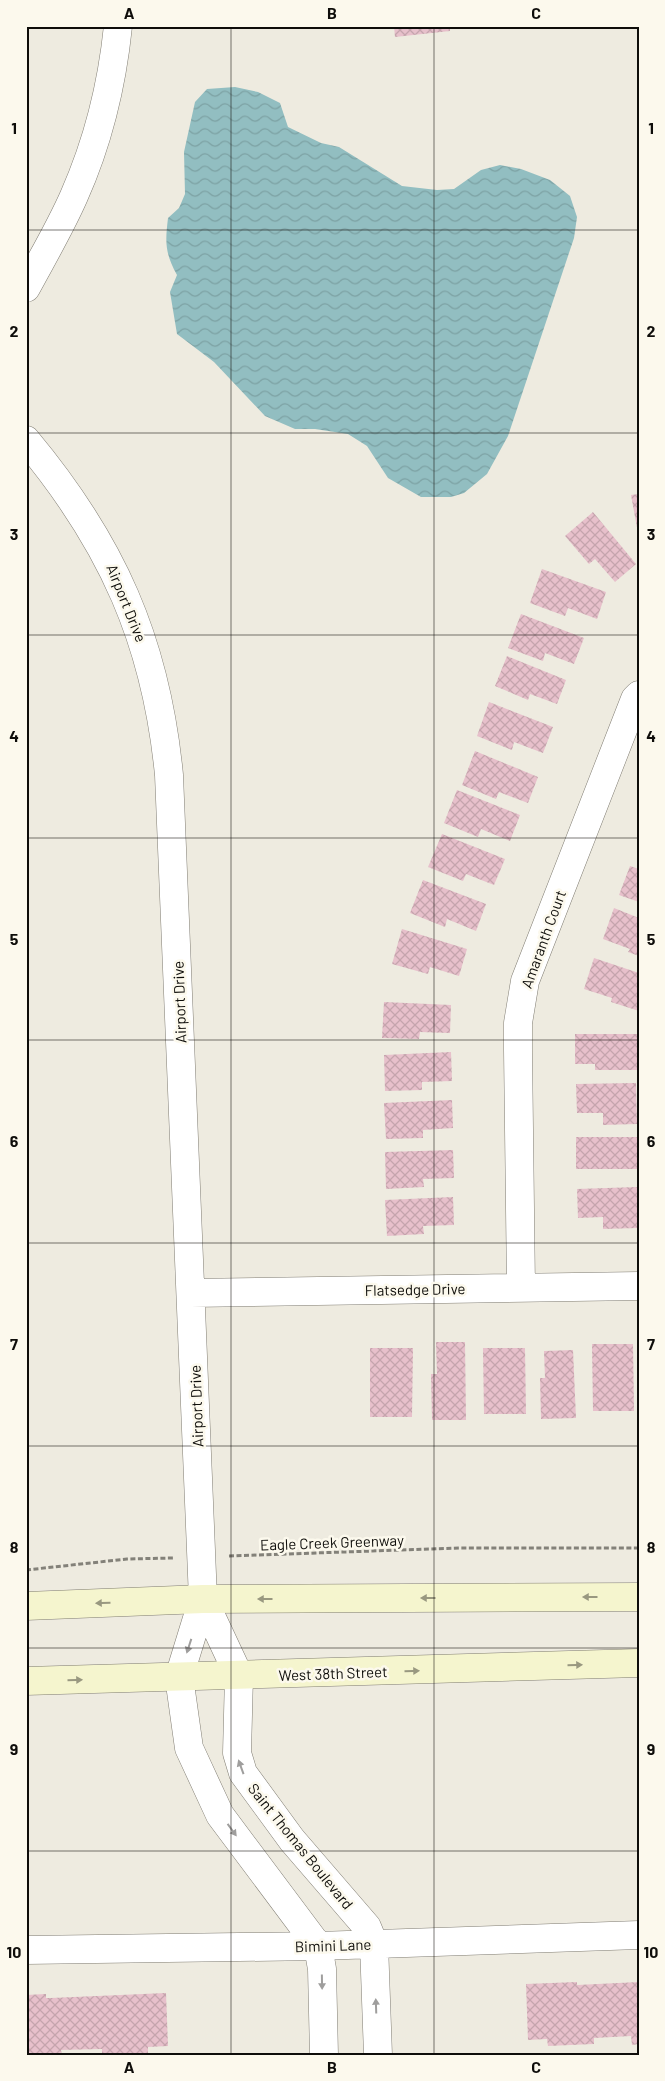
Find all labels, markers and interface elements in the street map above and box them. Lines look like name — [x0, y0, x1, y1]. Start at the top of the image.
text: A — [124, 3, 135, 22]
text: B — [327, 3, 337, 22]
text: C — [531, 3, 541, 22]
text: 1 — [11, 118, 17, 137]
text: 1 — [648, 118, 654, 137]
text: 2 — [10, 321, 19, 340]
text: 2 — [647, 321, 656, 340]
text: 3 — [10, 524, 18, 543]
text: 3 — [647, 524, 655, 543]
street label: Airport Drive — [103, 561, 151, 645]
text: 4 — [9, 726, 19, 745]
text: 4 — [646, 726, 656, 745]
street label: Amaranth Court — [517, 887, 569, 991]
text: 5 — [10, 929, 19, 948]
text: 5 — [647, 929, 656, 948]
street label: Airport Drive — [169, 961, 189, 1043]
text: 6 — [10, 1131, 19, 1150]
text: 6 — [647, 1131, 656, 1150]
street label: Flatsedge Drive — [364, 1279, 466, 1299]
text: 7 — [10, 1334, 18, 1353]
text: 7 — [647, 1334, 655, 1353]
street label: Airport Drive — [186, 1365, 206, 1447]
street label: Eagle Creek Greenway — [260, 1530, 404, 1554]
text: 8 — [10, 1537, 19, 1556]
text: 8 — [647, 1537, 656, 1556]
one-way arrow — [582, 1593, 598, 1601]
one-way arrow — [419, 1594, 435, 1602]
one-way arrow — [257, 1595, 273, 1603]
one-way arrow — [94, 1600, 110, 1608]
one-way arrow — [184, 1639, 192, 1654]
one-way arrow — [567, 1661, 583, 1669]
street label: West 38th Street — [278, 1662, 388, 1684]
one-way arrow — [405, 1666, 421, 1674]
one-way arrow — [67, 1676, 83, 1684]
text: 9 — [10, 1739, 18, 1758]
text: 9 — [647, 1739, 655, 1758]
one-way arrow — [237, 1759, 245, 1774]
street label: Saint Thomas Boulevard — [245, 1779, 357, 1913]
one-way arrow — [227, 1824, 237, 1837]
street label: Bimini Lane — [294, 1935, 372, 1955]
text: 10 — [7, 1942, 21, 1961]
text: 10 — [644, 1942, 658, 1961]
one-way arrow — [318, 1974, 326, 1990]
one-way arrow — [372, 1998, 380, 2014]
text: A — [124, 2057, 135, 2076]
text: B — [327, 2057, 337, 2076]
text: C — [531, 2057, 541, 2076]

